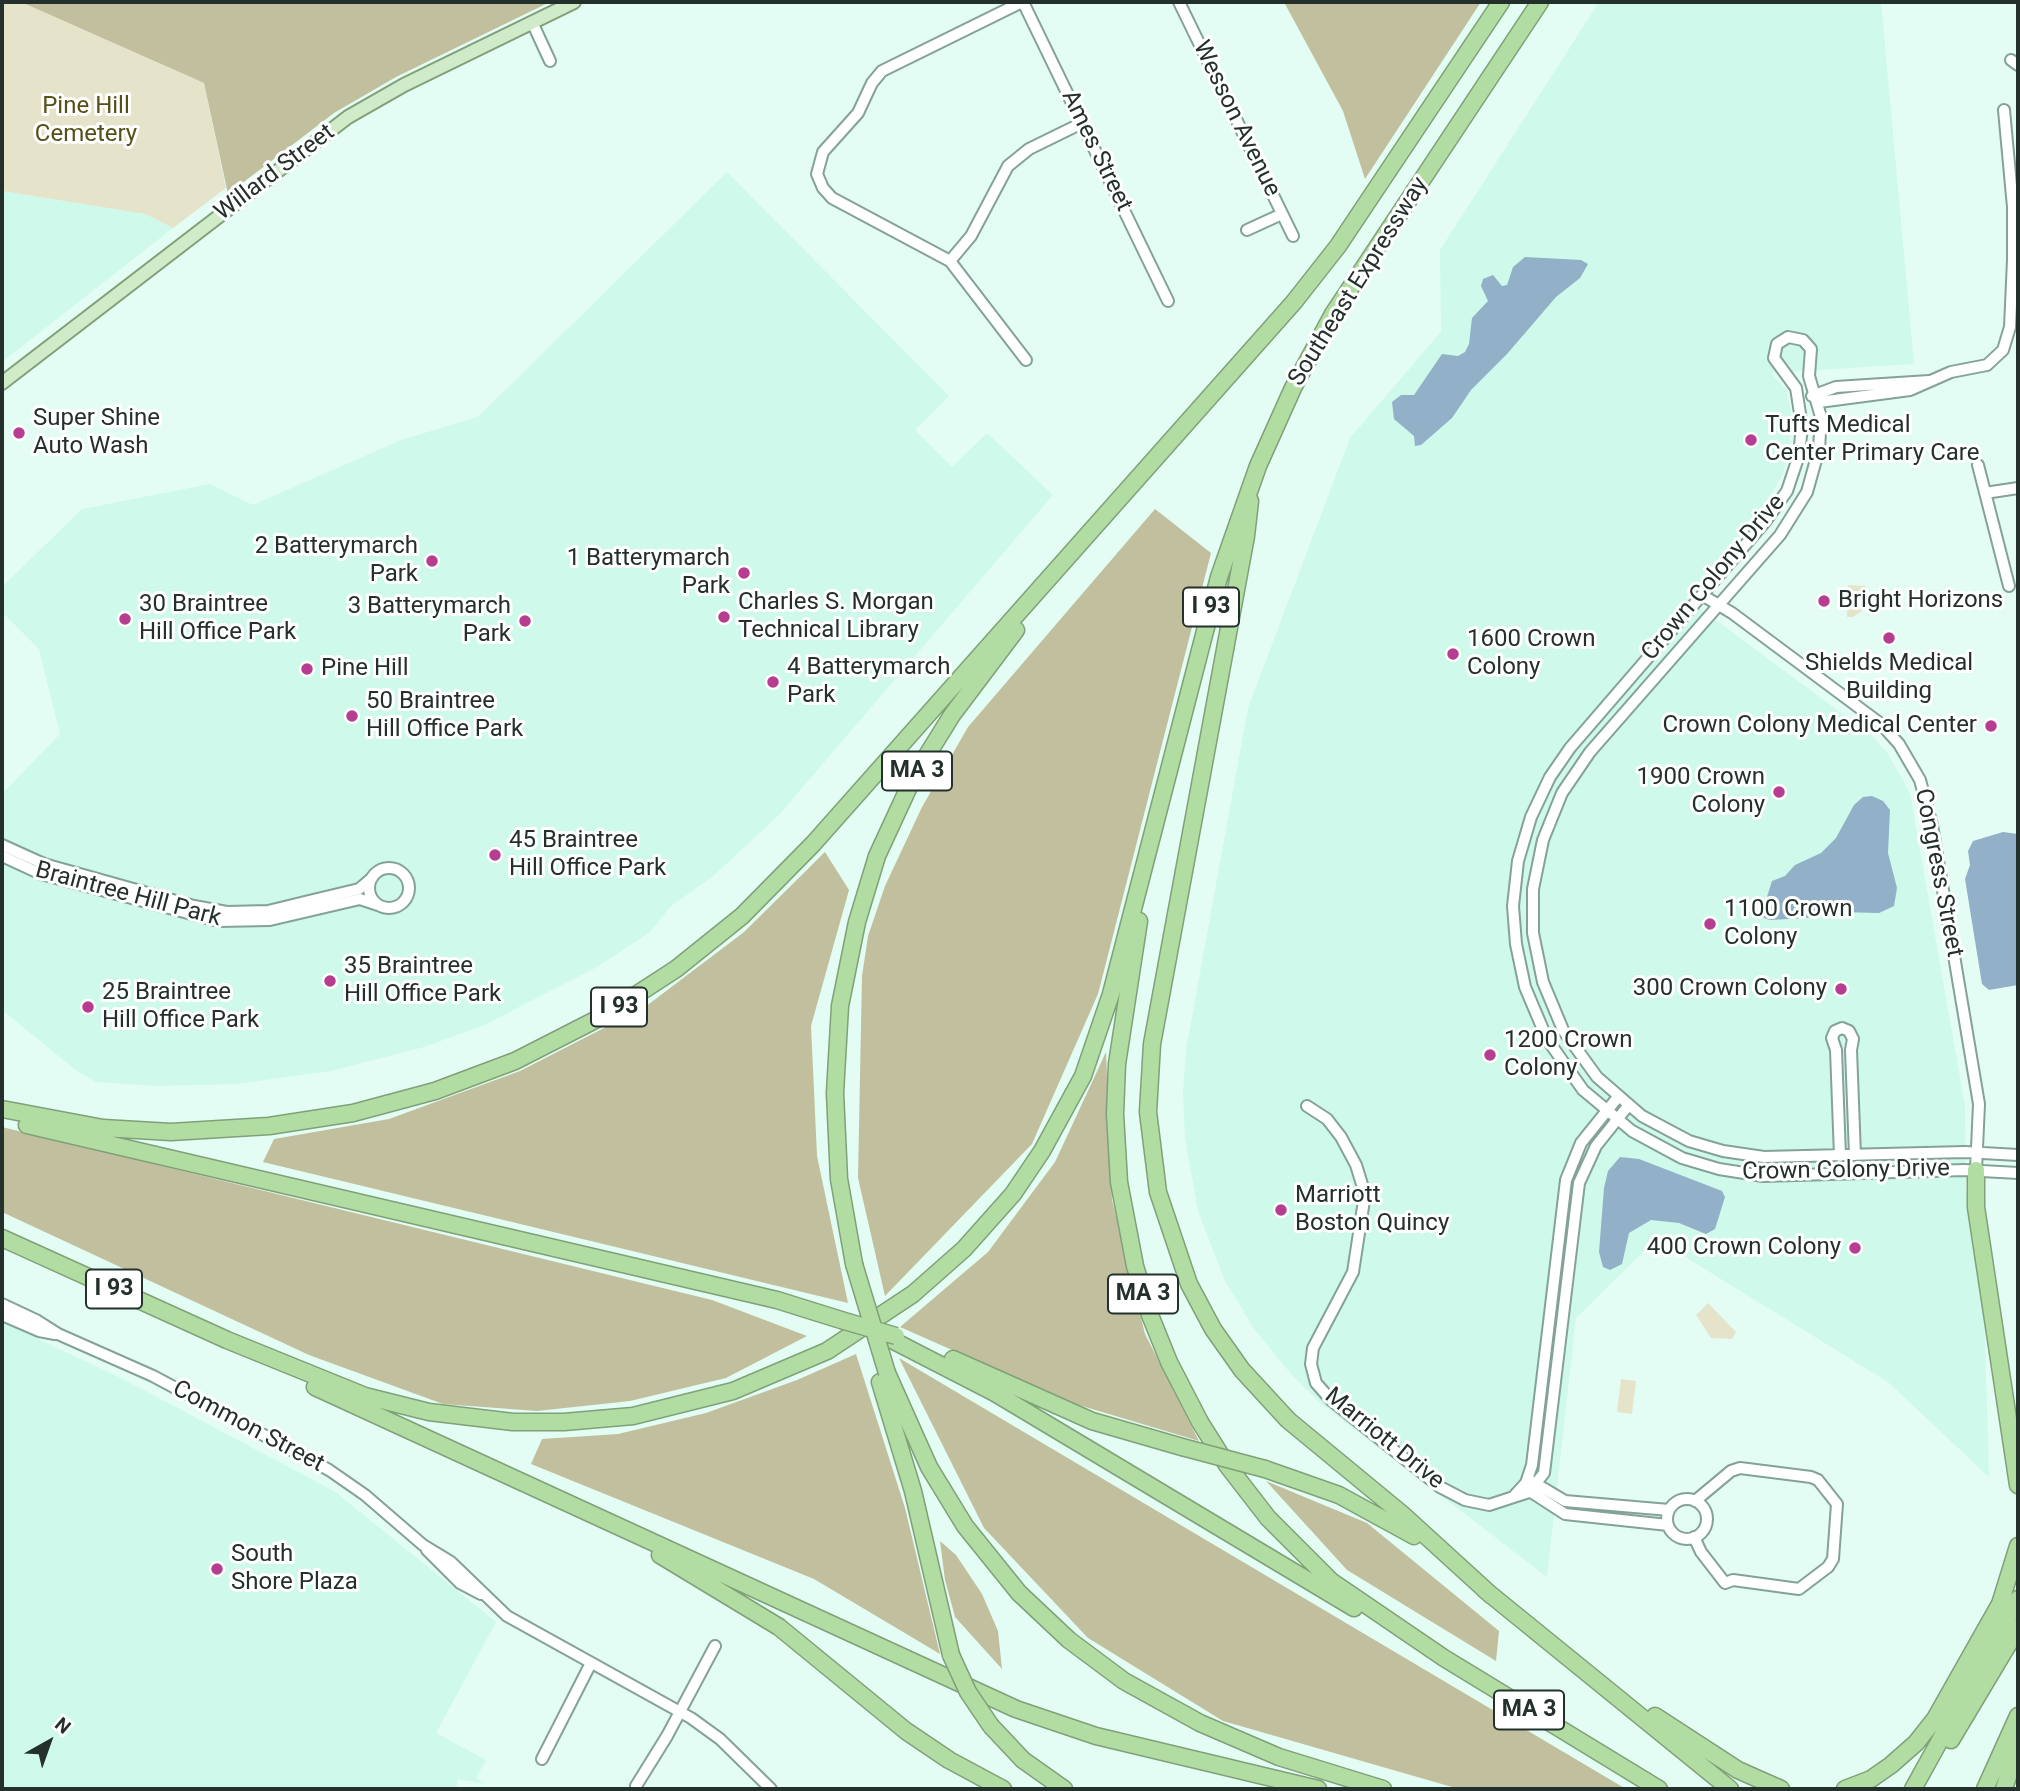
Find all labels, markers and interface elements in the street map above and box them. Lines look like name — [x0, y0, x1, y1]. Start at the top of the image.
street label: Wesson Avenue — [1186, 36, 1286, 202]
street label: Ames Street — [1054, 86, 1138, 216]
park label: Pine Hill Cemetery — [35, 93, 137, 149]
street label: Willard Street — [209, 119, 341, 227]
street label: Southeast Expressway — [1283, 172, 1435, 392]
place label: Super Shine Auto Wash — [33, 405, 160, 461]
place label: Tufts Medical Center Primary Care — [1765, 412, 1979, 468]
marker: Super Shine Auto Wash — [11, 425, 27, 441]
marker: Tufts Medical Center Primary Care — [1743, 432, 1759, 448]
street label: Crown Colony Drive — [1636, 489, 1792, 667]
place label: 2 Batterymarch Park — [255, 533, 418, 589]
place label: 1 Batterymarch Park — [567, 545, 730, 601]
marker: 2 Batterymarch Park — [424, 553, 440, 569]
marker: 1 Batterymarch Park — [736, 565, 752, 581]
road number: I 93 — [1183, 587, 1239, 626]
place label: Bright Horizons — [1838, 587, 2003, 615]
place label: Charles S. Morgan Technical Library — [738, 589, 934, 645]
place label: 30 Braintree Hill Office Park — [139, 591, 296, 647]
place label: 3 Batterymarch Park — [348, 593, 511, 649]
marker: Bright Horizons — [1816, 593, 1832, 609]
marker: Charles S. Morgan Technical Library — [716, 609, 732, 625]
marker: 30 Braintree Hill Office Park — [117, 611, 133, 627]
marker: 3 Batterymarch Park — [517, 613, 533, 629]
place label: 1600 Crown Colony — [1467, 626, 1595, 682]
marker: Shields Medical Building — [1881, 630, 1897, 646]
marker: 1600 Crown Colony — [1445, 646, 1461, 662]
place label: Shields Medical Building — [1805, 650, 1973, 706]
place label: 4 Batterymarch Park — [787, 654, 950, 710]
place label: Pine Hill — [321, 655, 409, 683]
marker: Pine Hill — [299, 661, 315, 677]
marker: 4 Batterymarch Park — [765, 674, 781, 690]
place label: 50 Braintree Hill Office Park — [366, 688, 523, 744]
marker: 50 Braintree Hill Office Park — [344, 708, 360, 724]
place label: Crown Colony Medical Center — [1662, 712, 1977, 740]
marker: Crown Colony Medical Center — [1983, 718, 1999, 734]
road number: MA 3 — [882, 751, 952, 790]
place label: 1900 Crown Colony — [1637, 764, 1765, 820]
marker: 1900 Crown Colony — [1771, 784, 1787, 800]
street label: Congress Street — [1908, 786, 1968, 960]
place label: 45 Braintree Hill Office Park — [509, 827, 666, 883]
marker: 45 Braintree Hill Office Park — [487, 847, 503, 863]
street label: Braintree Hill Park — [32, 856, 224, 934]
place label: 1100 Crown Colony — [1724, 896, 1852, 952]
marker: 1100 Crown Colony — [1702, 916, 1718, 932]
place label: 35 Braintree Hill Office Park — [344, 953, 501, 1009]
marker: 35 Braintree Hill Office Park — [322, 973, 338, 989]
place label: 300 Crown Colony — [1633, 975, 1827, 1003]
place label: 25 Braintree Hill Office Park — [102, 979, 259, 1035]
marker: 300 Crown Colony — [1833, 981, 1849, 997]
road number: I 93 — [591, 988, 647, 1026]
marker: 25 Braintree Hill Office Park — [80, 999, 96, 1015]
place label: 1200 Crown Colony — [1504, 1027, 1632, 1083]
marker: 1200 Crown Colony — [1482, 1047, 1498, 1063]
street label: Crown Colony Drive — [1742, 1155, 1950, 1187]
place label: Marriott Boston Quincy — [1295, 1182, 1449, 1238]
marker: Marriott Boston Quincy — [1273, 1202, 1289, 1218]
place label: 400 Crown Colony — [1647, 1234, 1841, 1262]
marker: 400 Crown Colony — [1847, 1240, 1863, 1256]
road number: I 93 — [86, 1270, 142, 1308]
road number: MA 3 — [1108, 1274, 1178, 1314]
street label: Common Street — [167, 1375, 329, 1479]
street label: Marriott Drive — [1318, 1382, 1450, 1496]
place label: South Shore Plaza — [231, 1541, 358, 1597]
marker: South Shore Plaza — [209, 1561, 225, 1577]
road number: MA 3 — [1494, 1690, 1564, 1730]
north arrow — [14, 1707, 84, 1777]
text: N — [50, 1712, 75, 1739]

